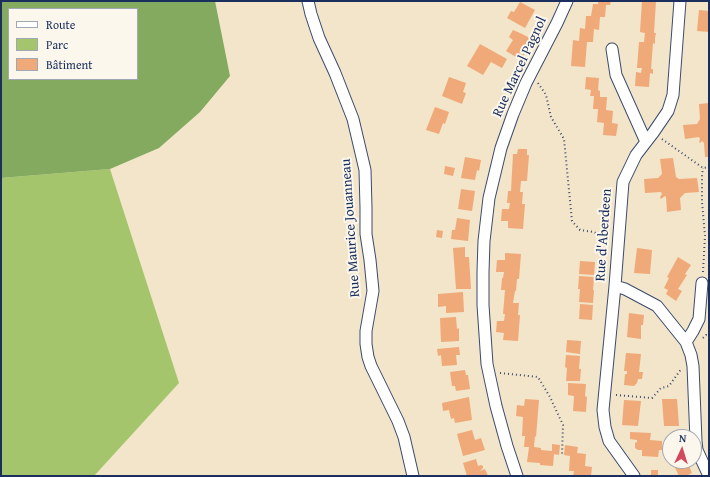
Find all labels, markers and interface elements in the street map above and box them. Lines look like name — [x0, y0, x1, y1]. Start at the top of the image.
legend — [8, 8, 138, 80]
street label: Rue Marcel Pagnol — [489, 14, 551, 120]
text: Route — [46, 16, 75, 33]
text: Parc — [46, 36, 68, 53]
text: Bâtiment — [46, 56, 93, 73]
street label: Rue Maurice Jouanneau — [338, 158, 364, 298]
street label: Rue d'Aberdeen — [592, 188, 616, 282]
north arrow — [662, 429, 702, 469]
text: N — [679, 430, 687, 446]

